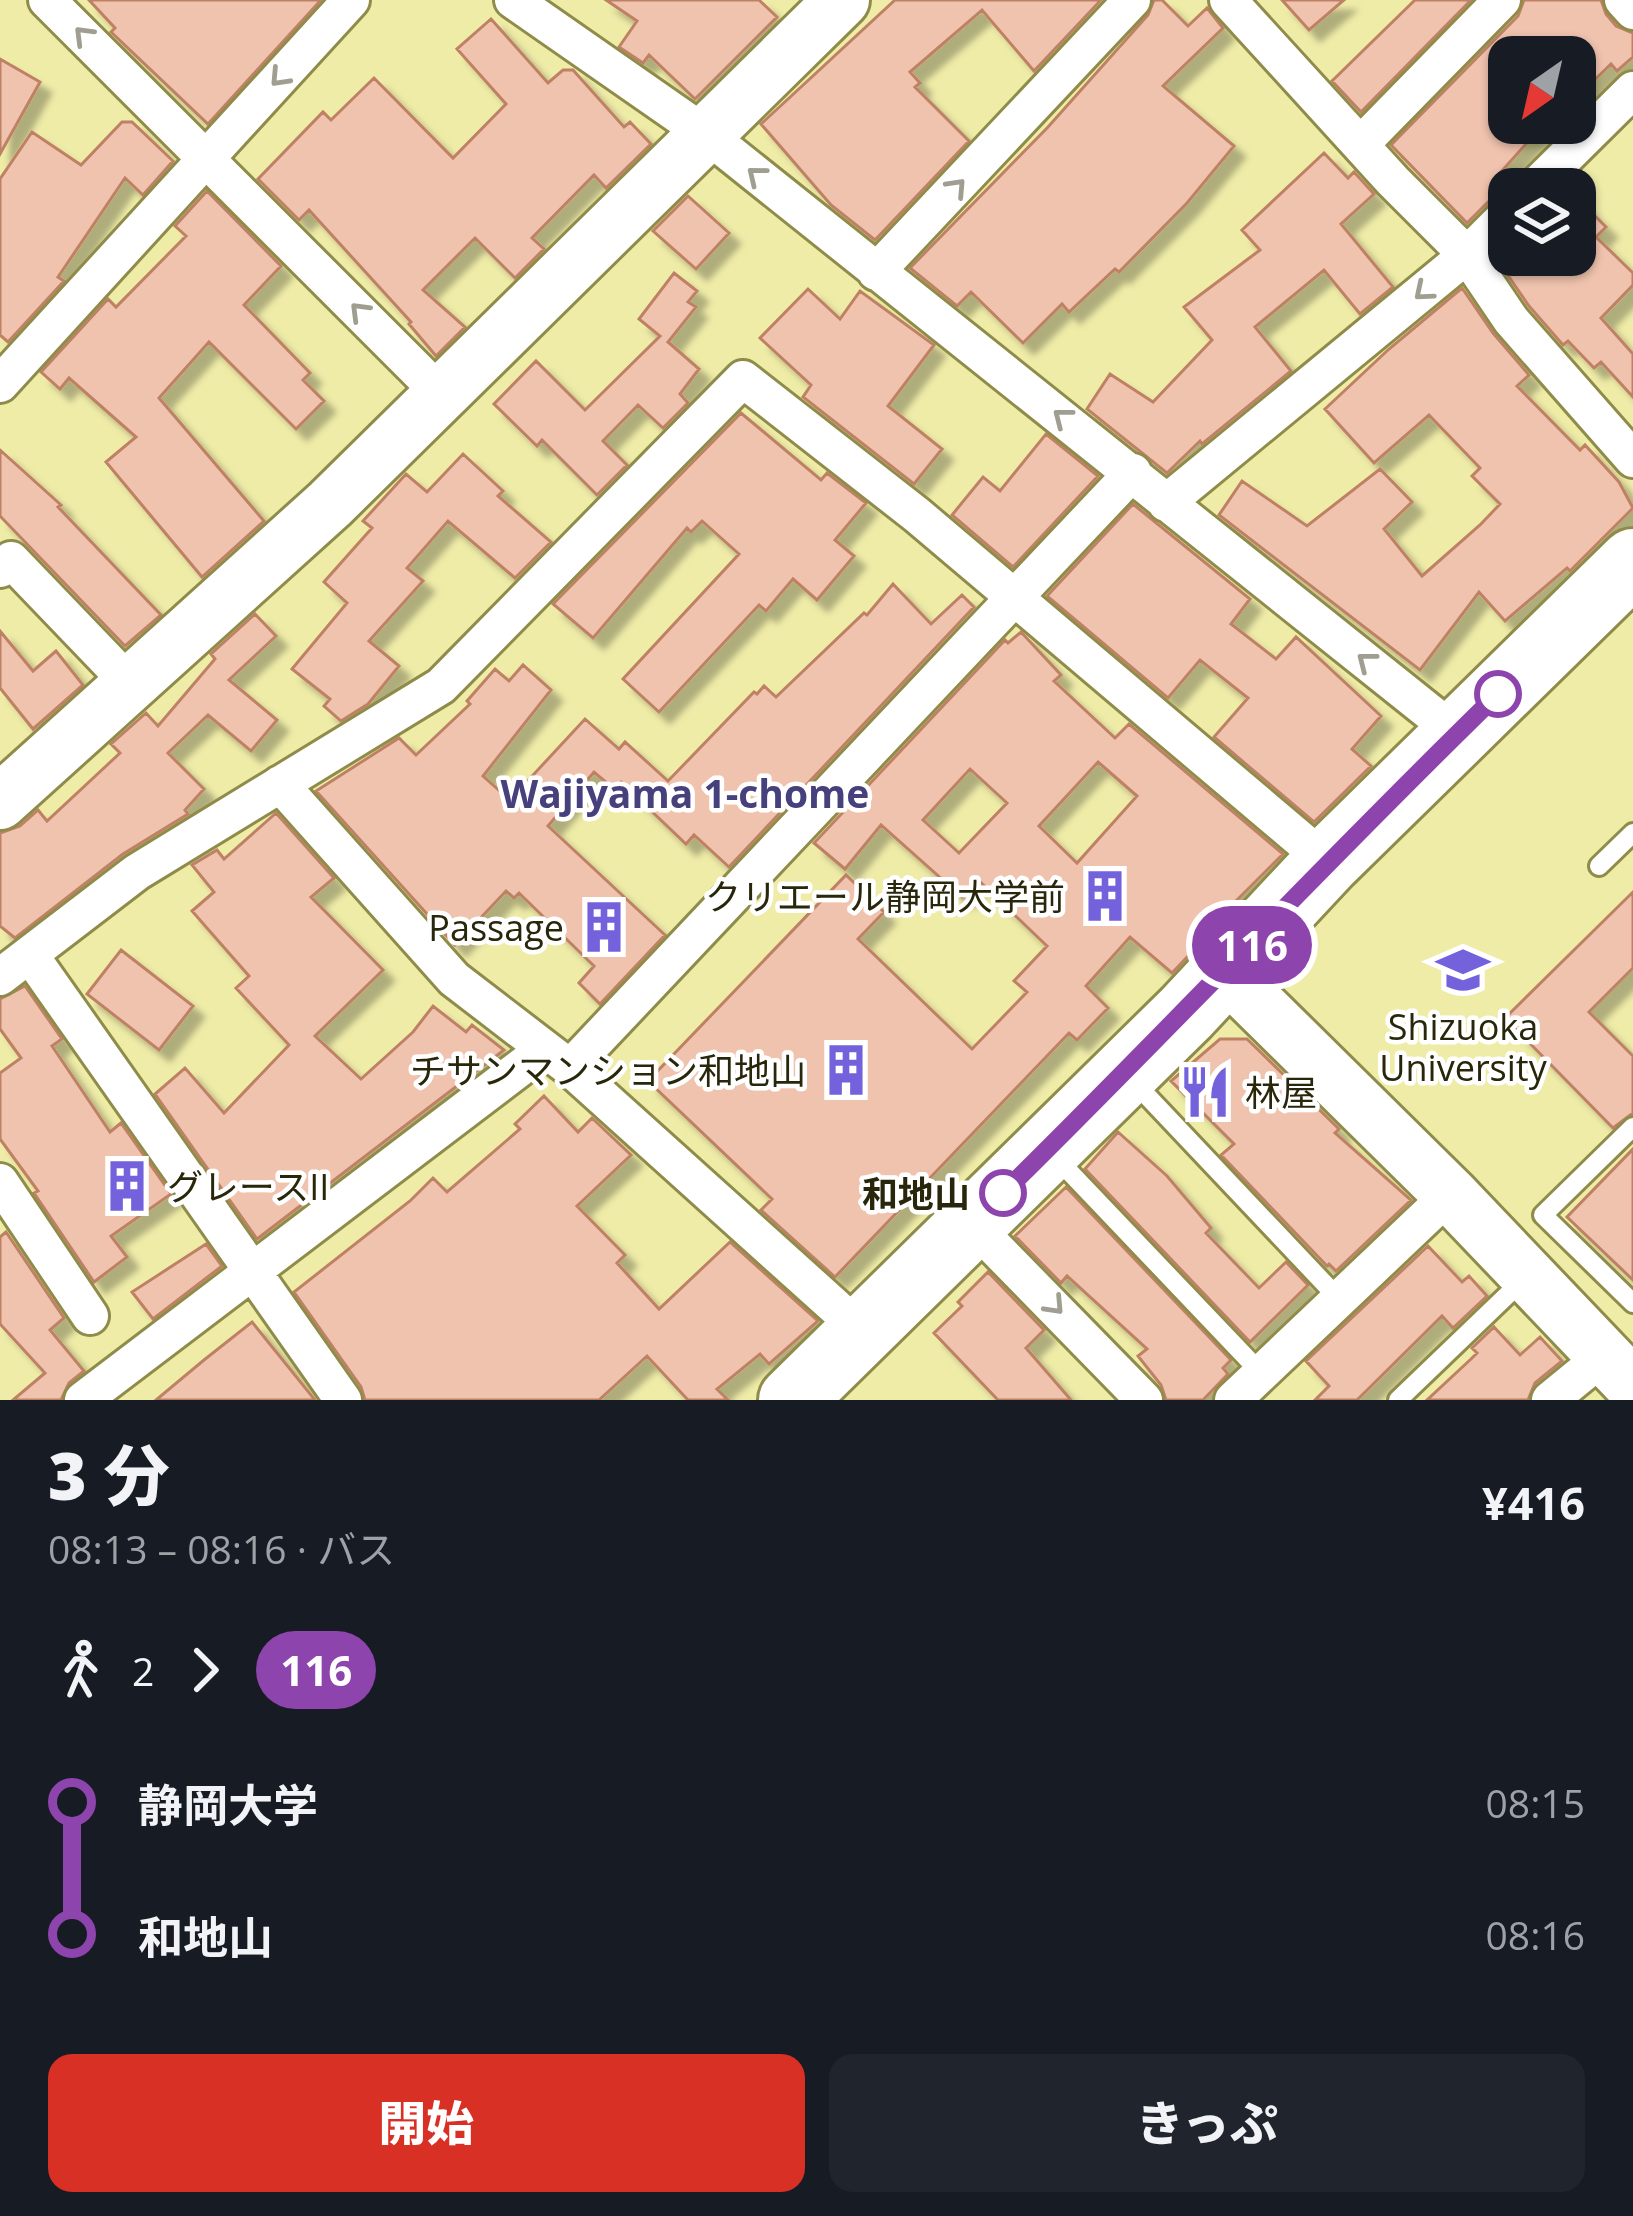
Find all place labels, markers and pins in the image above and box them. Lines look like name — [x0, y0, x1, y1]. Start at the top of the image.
unlabelled marker — [1476, 672, 1520, 716]
building icon: クリエール静岡大学前 — [1076, 867, 1134, 925]
place label: クリエール静岡大学前 — [705, 872, 1065, 921]
building icon: Passage — [575, 898, 633, 956]
place label: Passage — [428, 903, 564, 952]
school or university icon: Shizuoka University — [1434, 941, 1492, 999]
place label: Shizuoka University — [1379, 1002, 1548, 1092]
building icon: チサンマンション和地山 — [817, 1041, 875, 1099]
place label: チサンマンション和地山 — [410, 1046, 806, 1095]
restaurant icon: 林屋 — [1176, 1063, 1234, 1121]
place label: 林屋 — [1245, 1068, 1317, 1117]
building icon: グレースII — [98, 1157, 156, 1215]
place label: グレースII — [167, 1162, 329, 1211]
place label: 和地山 — [862, 1169, 970, 1218]
marker: 和地山 — [981, 1171, 1025, 1215]

